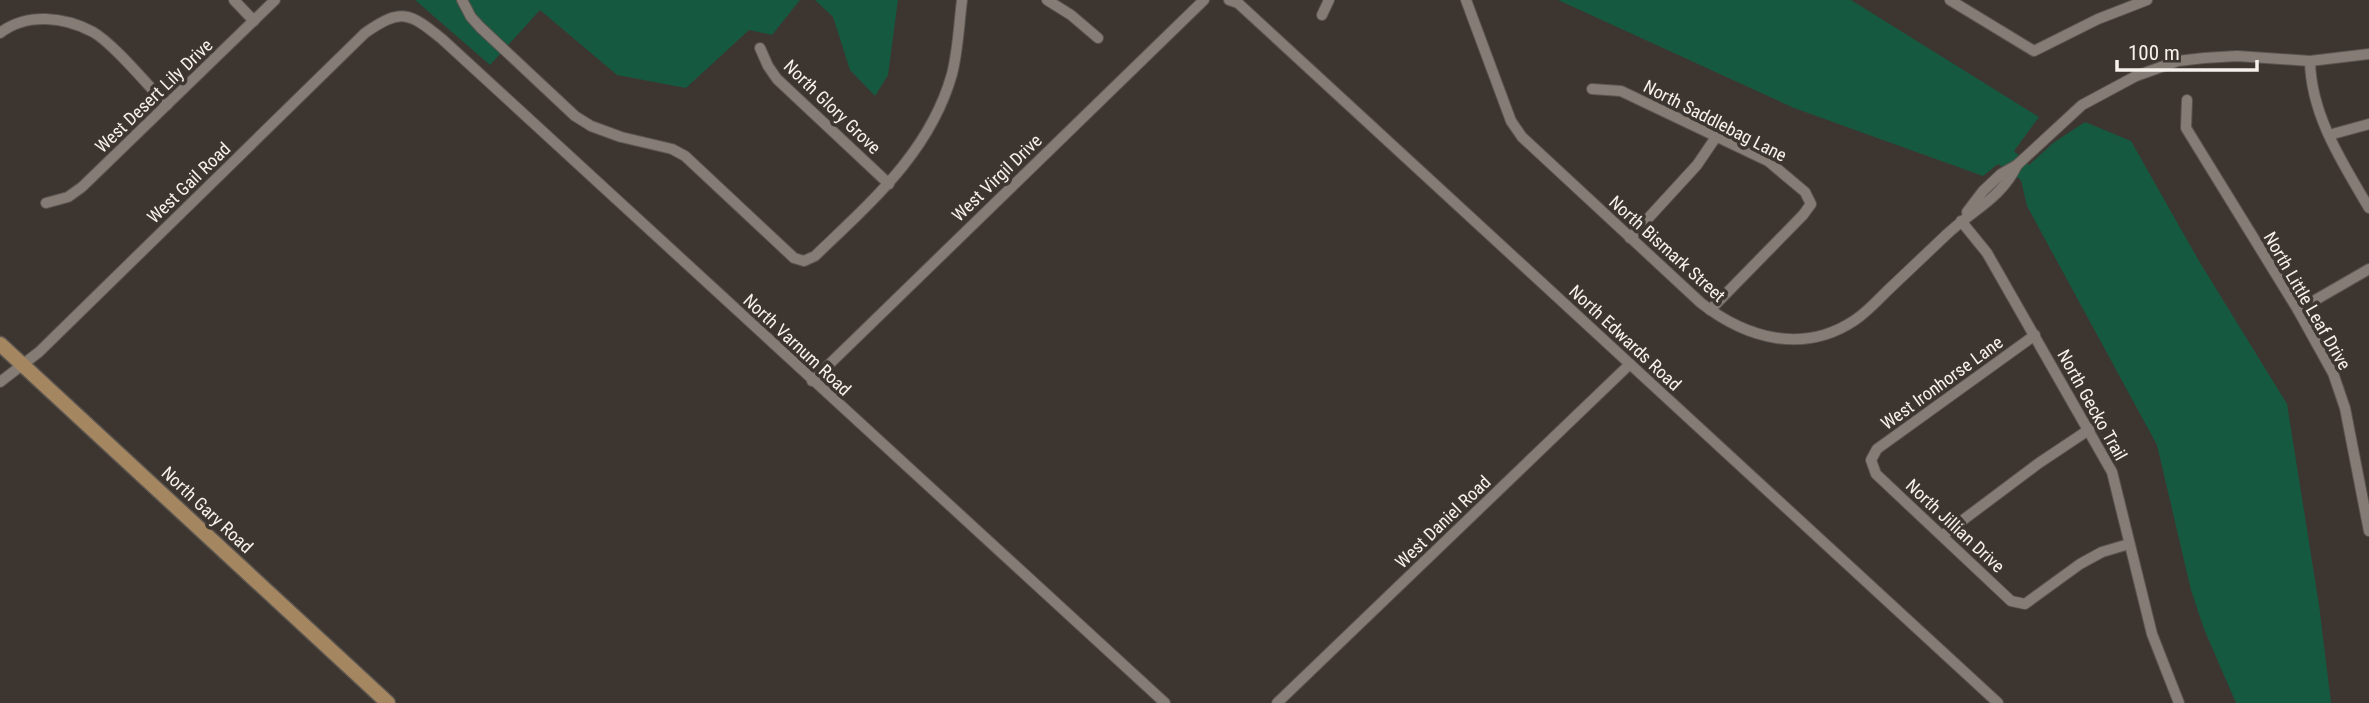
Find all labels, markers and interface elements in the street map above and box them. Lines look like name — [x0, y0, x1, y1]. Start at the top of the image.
scale bar — [2117, 28, 2257, 72]
street label: West Desert Lily Drive — [91, 34, 217, 157]
text: 100 m — [2128, 41, 2180, 65]
street label: North Glory Grove — [780, 55, 885, 158]
street label: North Saddlebag Lane — [1640, 75, 1790, 166]
street label: West Virgil Drive — [948, 130, 1046, 226]
street label: West Gail Road — [143, 138, 235, 227]
street label: North Bismark Street — [1605, 191, 1730, 306]
street label: North Little Leaf Drive — [2259, 228, 2355, 373]
street label: North Edwards Road — [1565, 280, 1686, 395]
street label: North Varnum Road — [739, 289, 855, 400]
street label: West Ironhorse Lane — [1877, 331, 2007, 434]
street label: North Gecko Trail — [2053, 346, 2132, 464]
street label: North Gary Road — [157, 462, 257, 557]
street label: West Daniel Road — [1391, 471, 1495, 572]
street label: North Jillian Drive — [1902, 475, 2009, 577]

